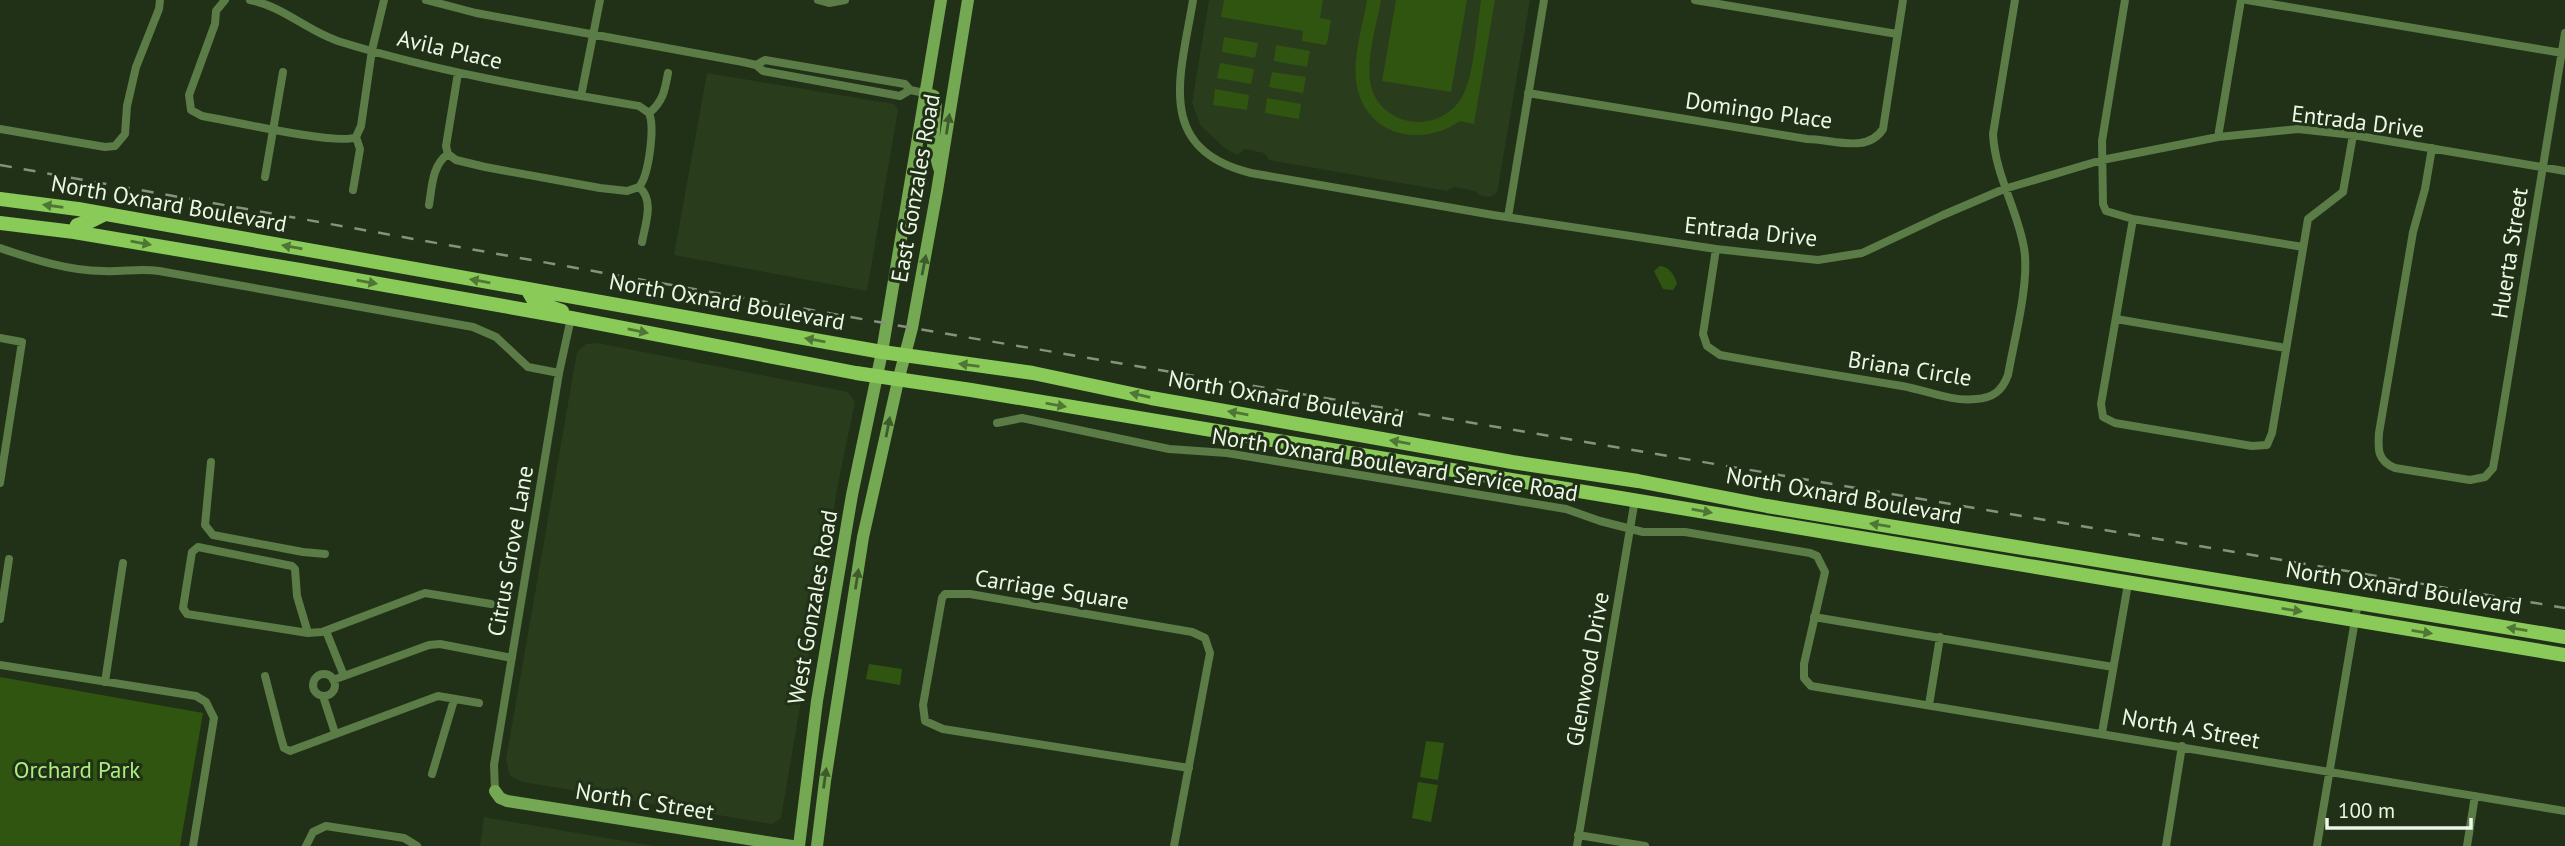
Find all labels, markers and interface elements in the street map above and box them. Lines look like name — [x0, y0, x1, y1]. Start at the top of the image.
street label: Avila Place — [395, 23, 505, 75]
street label: Domingo Place — [1684, 85, 1834, 135]
street label: East Gonzales Road — [884, 91, 946, 285]
street label: Entrada Drive — [2290, 98, 2426, 144]
one-way arrow — [943, 113, 954, 135]
street label: North Oxnard Boulevard — [49, 168, 289, 238]
street label: Huerta Street — [2484, 185, 2534, 321]
one-way arrow — [42, 200, 64, 211]
street label: Entrada Drive — [1683, 210, 1819, 252]
one-way arrow — [130, 238, 152, 249]
one-way arrow — [281, 241, 303, 252]
one-way arrow — [918, 254, 929, 276]
street label: North Oxnard Boulevard — [607, 266, 847, 336]
one-way arrow — [468, 275, 490, 286]
one-way arrow — [356, 277, 378, 288]
one-way arrow — [627, 326, 649, 337]
one-way arrow — [804, 334, 826, 345]
street label: Briana Circle — [1846, 344, 1974, 392]
one-way arrow — [958, 359, 980, 370]
street label: North Oxnard Boulevard — [1166, 363, 1406, 433]
one-way arrow — [1129, 389, 1151, 400]
one-way arrow — [1045, 400, 1067, 411]
one-way arrow — [1227, 407, 1249, 418]
one-way arrow — [883, 416, 894, 438]
street label: North Oxnard Boulevard Service Road — [1210, 421, 1580, 507]
one-way arrow — [1389, 436, 1411, 447]
street label: North Oxnard Boulevard — [1724, 460, 1964, 530]
street label: Citrus Grove Lane — [481, 463, 539, 639]
one-way arrow — [1692, 506, 1714, 517]
street label: West Gonzales Road — [781, 507, 843, 707]
one-way arrow — [1869, 519, 1891, 530]
street label: North Oxnard Boulevard — [2284, 554, 2524, 620]
street label: Carriage Square — [973, 563, 1131, 615]
one-way arrow — [851, 568, 862, 590]
street label: Glenwood Drive — [1559, 589, 1615, 749]
one-way arrow — [2282, 605, 2304, 616]
one-way arrow — [2506, 623, 2528, 634]
one-way arrow — [2412, 627, 2434, 638]
street label: North A Street — [2120, 702, 2262, 754]
park label: Orchard Park — [14, 755, 140, 784]
one-way arrow — [820, 767, 831, 789]
street label: North C Street — [574, 776, 717, 826]
scale bar — [2327, 786, 2470, 830]
text: 100 m — [2338, 797, 2395, 824]

